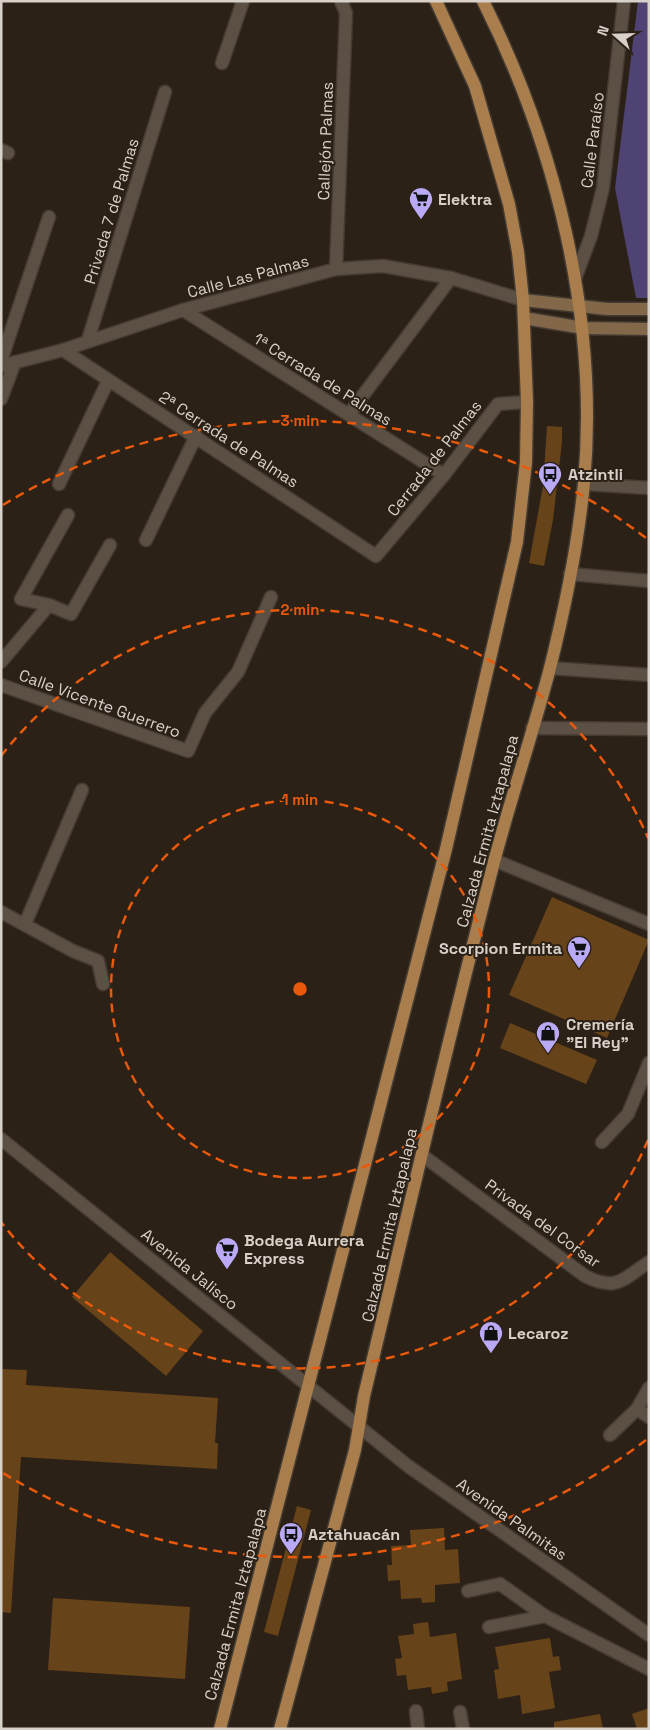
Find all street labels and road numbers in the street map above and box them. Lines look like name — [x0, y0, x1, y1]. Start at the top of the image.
street label: Callejón Palmas — [313, 81, 338, 201]
street label: Calle Paraíso — [576, 91, 609, 189]
street label: Privada 7 de Palmas — [79, 136, 144, 287]
street label: Calle Las Palmas — [185, 250, 311, 303]
street label: 1ª Cerrada de Palmas — [250, 328, 396, 431]
street label: 2ª Cerrada de Palmas — [155, 386, 303, 492]
street label: Cerrada de Palmas — [382, 396, 486, 521]
street label: Calle Vicente Guerrero — [16, 664, 184, 742]
street label: Calzada Ermita Iztapalapa — [452, 733, 523, 930]
street label: Calzada Ermita Iztapalapa — [357, 1126, 422, 1324]
street label: Privada del Corsar — [481, 1174, 605, 1272]
street label: Avenida Jalisco — [137, 1224, 243, 1315]
street label: Avenida Palmitas — [452, 1474, 571, 1565]
street label: Calzada Ermita Iztapalapa — [200, 1506, 271, 1703]

